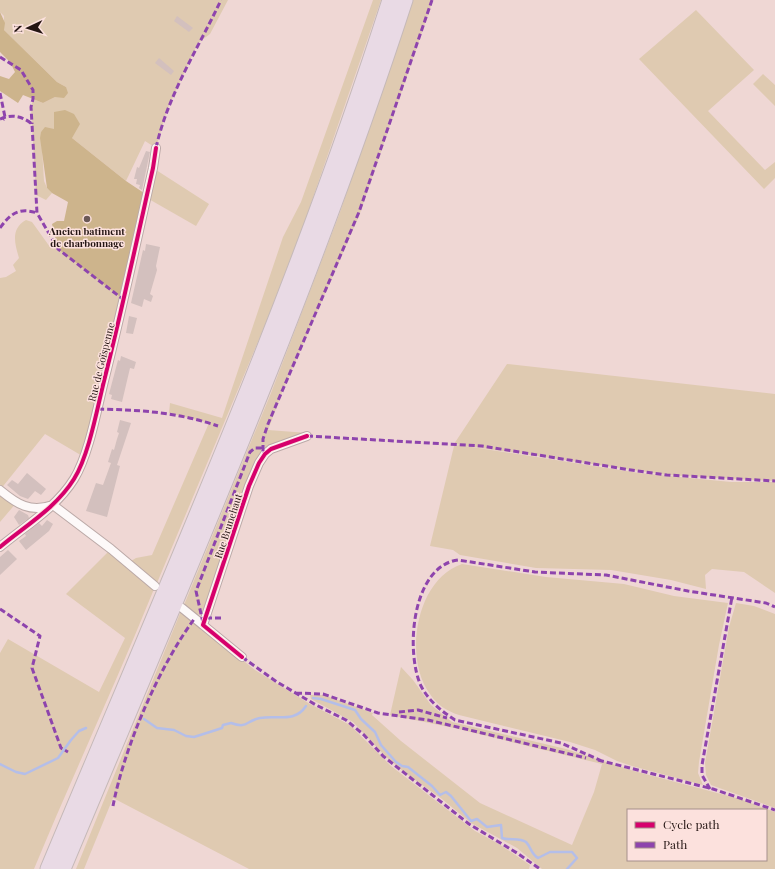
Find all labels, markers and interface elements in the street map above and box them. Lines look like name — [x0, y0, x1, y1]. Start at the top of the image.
north arrow — [8, 8, 48, 48]
text: N — [10, 24, 25, 33]
marker: Ancien batiment de charbonnage — [82, 214, 92, 224]
place label: Ancien batiment de charbonnage — [48, 224, 125, 250]
street label: Rue de Goïspenne — [84, 321, 118, 403]
street label: Rue Brunehaut — [211, 491, 245, 560]
legend — [627, 809, 767, 861]
text: Cycle path — [663, 816, 720, 832]
text: Path — [663, 836, 687, 852]

